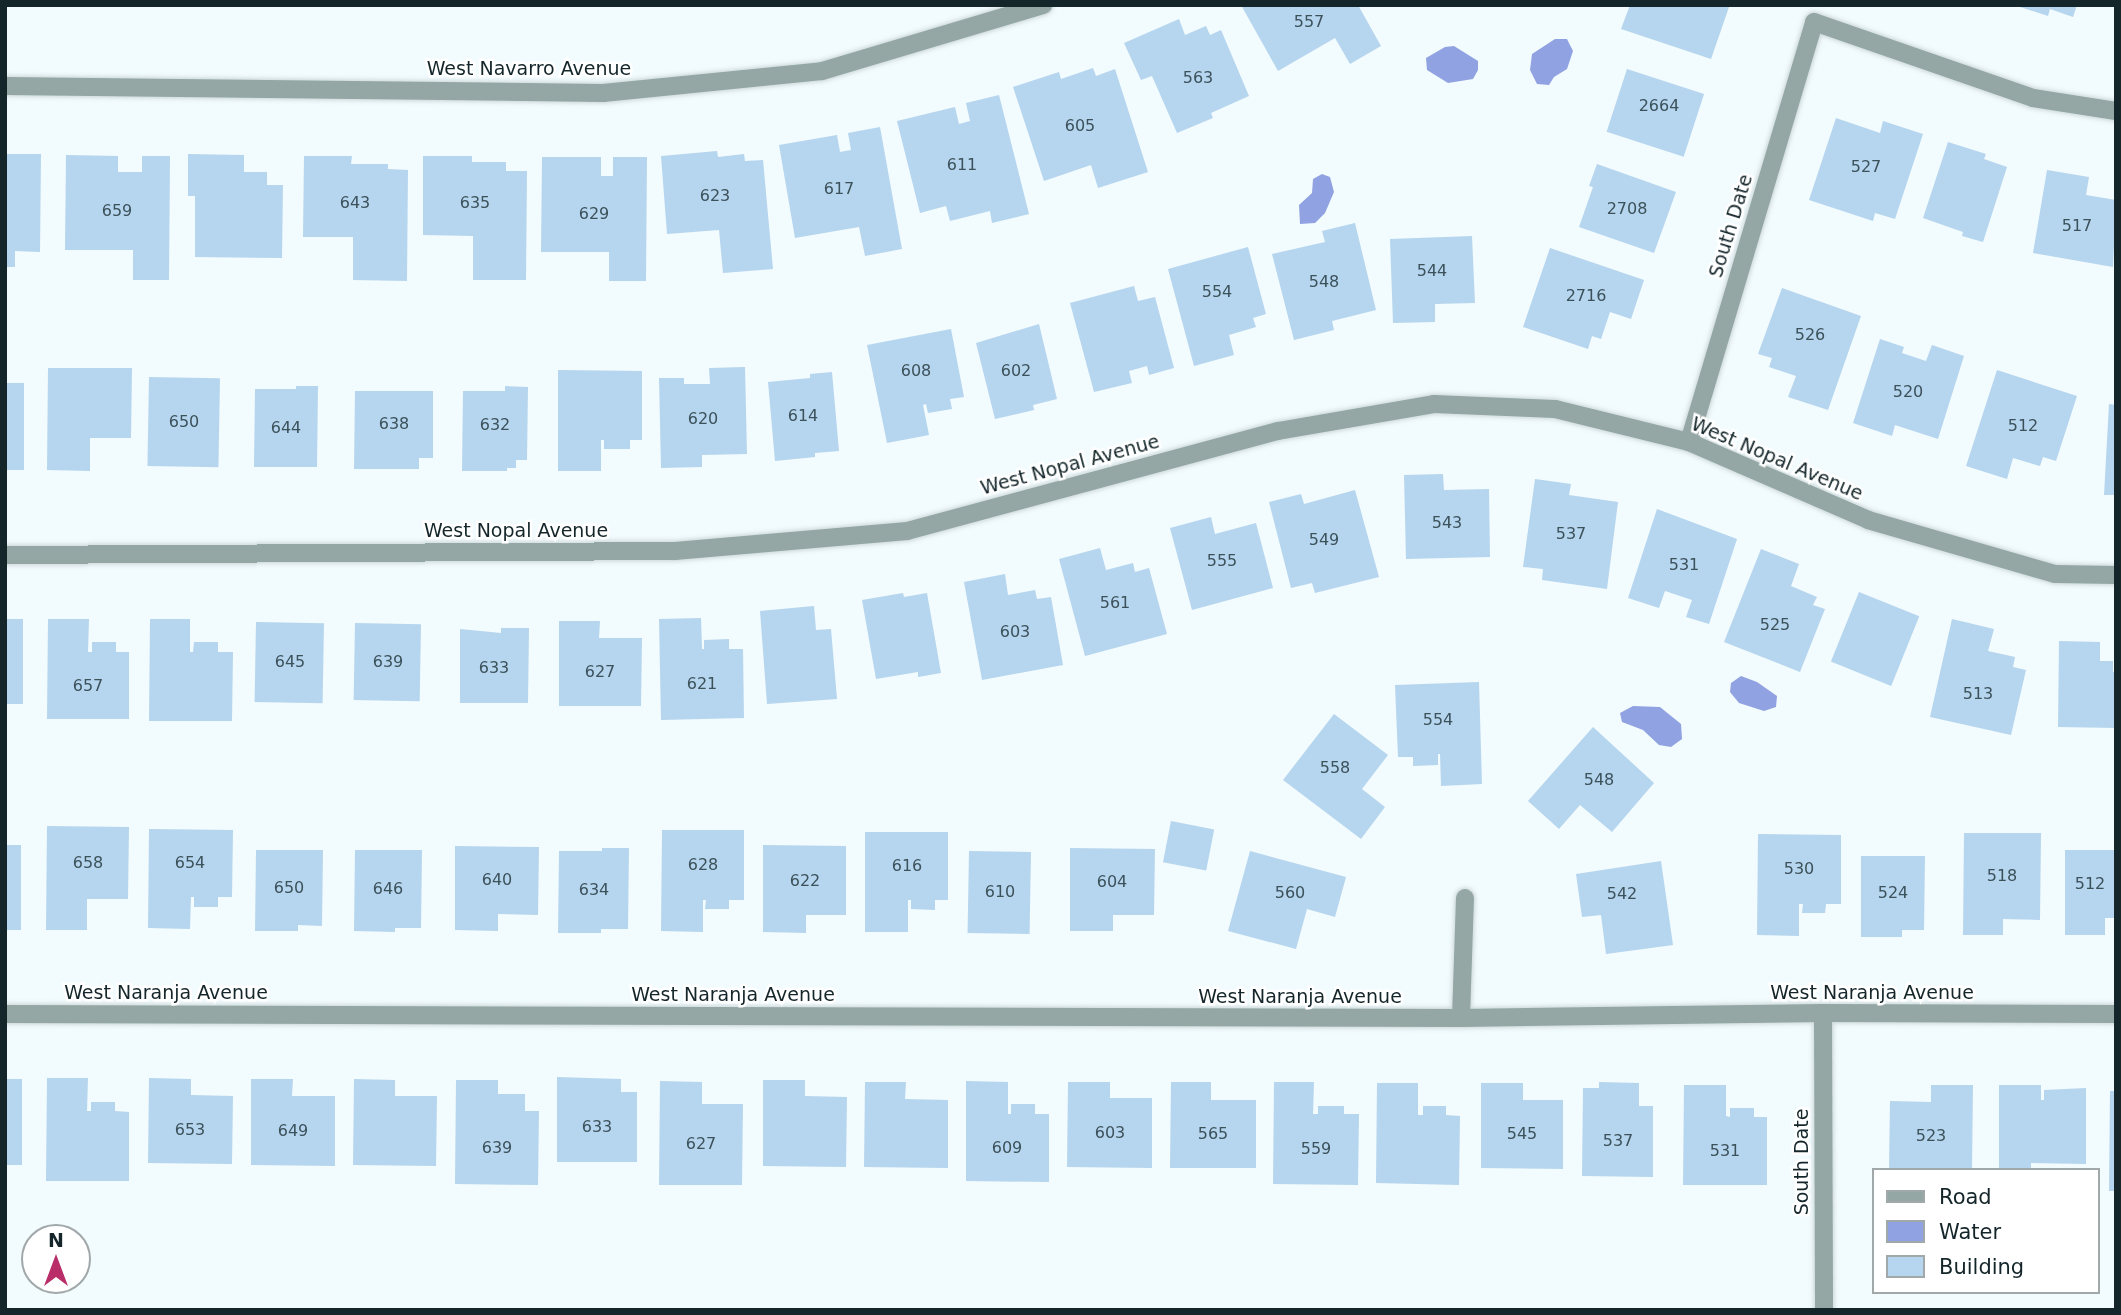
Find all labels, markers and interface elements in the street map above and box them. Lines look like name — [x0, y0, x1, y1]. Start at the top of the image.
house number: 557 — [1294, 12, 1324, 32]
street label: West Navarro Avenue — [427, 58, 631, 80]
house number: 563 — [1183, 68, 1213, 88]
house number: 2664 — [1639, 96, 1679, 116]
house number: 605 — [1065, 116, 1095, 136]
house number: 611 — [947, 155, 977, 175]
house number: 527 — [1851, 157, 1881, 177]
street label: South Date — [1705, 172, 1757, 280]
house number: 617 — [824, 179, 854, 199]
house number: 623 — [700, 186, 730, 206]
house number: 643 — [340, 193, 370, 213]
house number: 635 — [460, 193, 490, 213]
house number: 2708 — [1607, 199, 1647, 219]
house number: 659 — [102, 201, 132, 221]
house number: 629 — [579, 204, 609, 224]
house number: 517 — [2062, 216, 2092, 236]
house number: 544 — [1417, 261, 1447, 281]
house number: 548 — [1309, 272, 1339, 292]
house number: 554 — [1202, 282, 1232, 302]
house number: 2716 — [1566, 286, 1606, 306]
house number: 526 — [1795, 325, 1825, 345]
house number: 608 — [901, 361, 931, 381]
house number: 602 — [1001, 361, 1031, 381]
house number: 520 — [1893, 382, 1923, 402]
house number: 614 — [788, 406, 818, 426]
house number: 620 — [688, 409, 718, 429]
house number: 650 — [169, 412, 199, 432]
street label: West Nopal Avenue — [1688, 413, 1866, 505]
house number: 638 — [379, 414, 409, 434]
house number: 632 — [480, 415, 510, 435]
house number: 512 — [2008, 416, 2038, 436]
house number: 644 — [271, 418, 301, 438]
street label: West Nopal Avenue — [978, 430, 1162, 500]
house number: 543 — [1432, 513, 1462, 533]
street label: West Nopal Avenue — [424, 520, 608, 542]
house number: 537 — [1556, 524, 1586, 544]
house number: 549 — [1309, 530, 1339, 550]
house number: 555 — [1207, 551, 1237, 571]
house number: 531 — [1669, 555, 1699, 575]
house number: 561 — [1100, 593, 1130, 613]
house number: 525 — [1760, 615, 1790, 635]
house number: 603 — [1000, 622, 1030, 642]
house number: 645 — [275, 652, 305, 672]
house number: 639 — [373, 652, 403, 672]
house number: 633 — [479, 658, 509, 678]
house number: 627 — [585, 662, 615, 682]
house number: 621 — [687, 674, 717, 694]
house number: 657 — [73, 676, 103, 696]
house number: 513 — [1963, 684, 1993, 704]
house number: 554 — [1423, 710, 1453, 730]
house number: 558 — [1320, 758, 1350, 778]
house number: 548 — [1584, 770, 1614, 790]
house number: 658 — [73, 853, 103, 873]
house number: 654 — [175, 853, 205, 873]
house number: 628 — [688, 855, 718, 875]
house number: 616 — [892, 856, 922, 876]
house number: 530 — [1784, 859, 1814, 879]
house number: 518 — [1987, 866, 2017, 886]
house number: 640 — [482, 870, 512, 890]
house number: 622 — [790, 871, 820, 891]
house number: 604 — [1097, 872, 1127, 892]
house number: 512 — [2075, 874, 2105, 894]
house number: 650 — [274, 878, 304, 898]
house number: 646 — [373, 879, 403, 899]
house number: 634 — [579, 880, 609, 900]
house number: 610 — [985, 882, 1015, 902]
house number: 560 — [1275, 883, 1305, 903]
house number: 524 — [1878, 883, 1908, 903]
house number: 542 — [1607, 884, 1637, 904]
street label: West Naranja Avenue — [64, 982, 268, 1004]
street label: West Naranja Avenue — [1770, 982, 1974, 1004]
street label: West Naranja Avenue — [631, 984, 835, 1006]
street label: West Naranja Avenue — [1198, 986, 1402, 1008]
street label: South Date — [1791, 1109, 1813, 1215]
house number: 633 — [582, 1117, 612, 1137]
house number: 653 — [175, 1120, 205, 1140]
house number: 649 — [278, 1121, 308, 1141]
house number: 603 — [1095, 1123, 1125, 1143]
house number: 565 — [1198, 1124, 1228, 1144]
house number: 545 — [1507, 1124, 1537, 1144]
house number: 523 — [1916, 1126, 1946, 1146]
house number: 537 — [1603, 1131, 1633, 1151]
house number: 627 — [686, 1134, 716, 1154]
house number: 639 — [482, 1138, 512, 1158]
house number: 609 — [992, 1138, 1022, 1158]
house number: 559 — [1301, 1139, 1331, 1159]
house number: 531 — [1710, 1141, 1740, 1161]
legend — [1872, 1168, 2100, 1294]
text: Road — [1939, 1185, 1992, 1209]
text: Water — [1939, 1220, 2001, 1244]
north arrow — [21, 1224, 91, 1294]
text: N — [48, 1229, 64, 1251]
text: Building — [1939, 1255, 2024, 1279]

